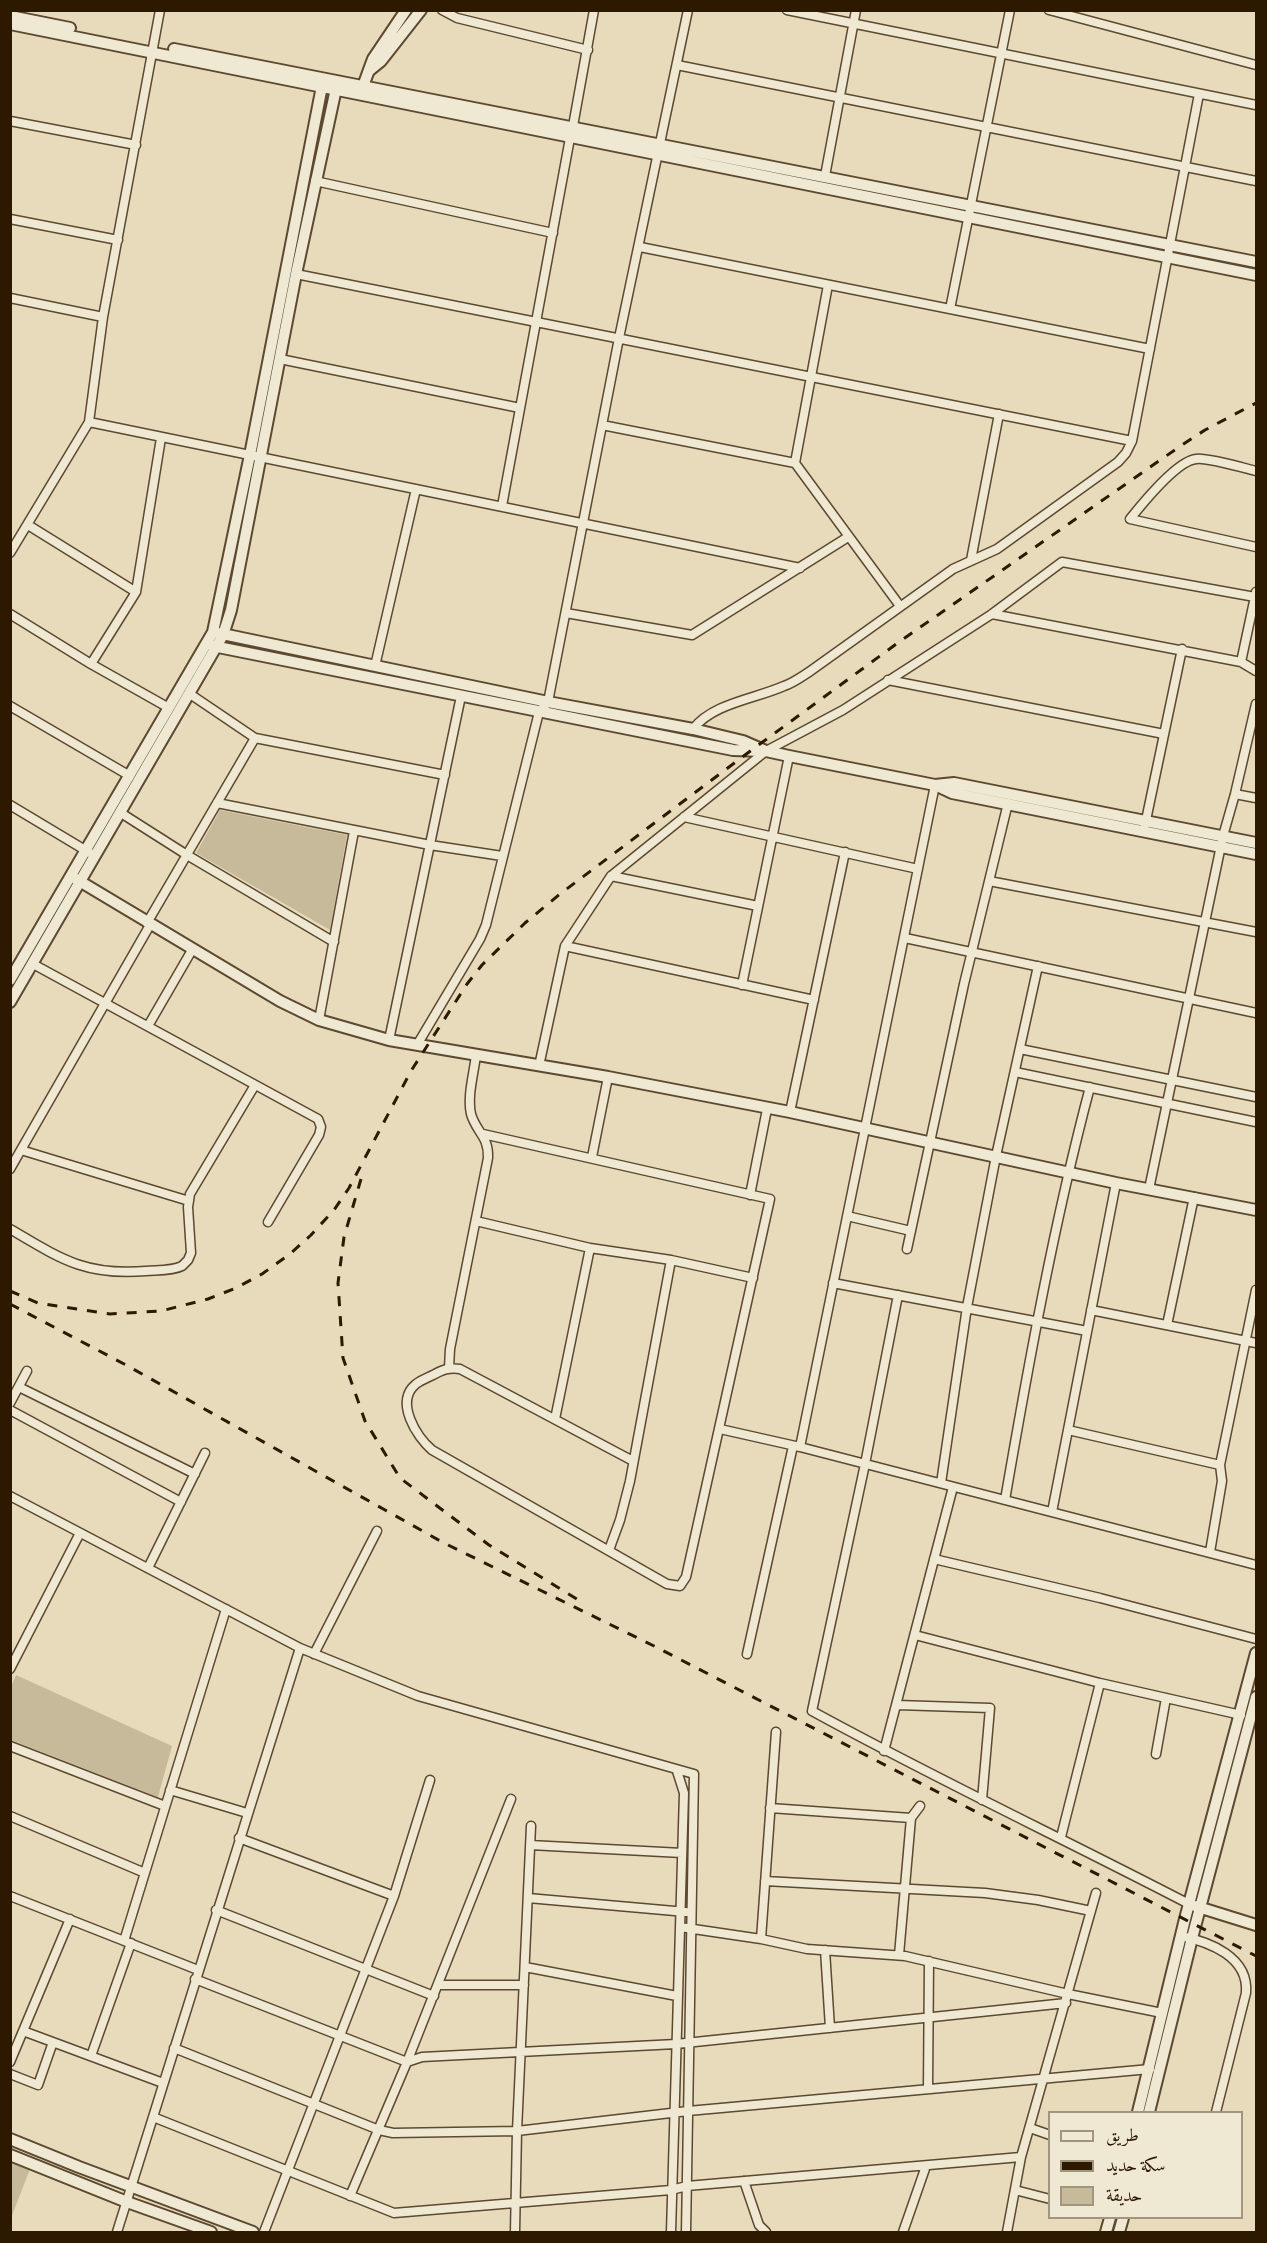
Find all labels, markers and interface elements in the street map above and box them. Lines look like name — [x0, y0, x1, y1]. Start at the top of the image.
legend — [1048, 2111, 1243, 2219]
text: طريق — [1106, 2124, 1139, 2147]
text: سكة حديد — [1106, 2154, 1165, 2177]
text: حديقة — [1106, 2184, 1142, 2207]

